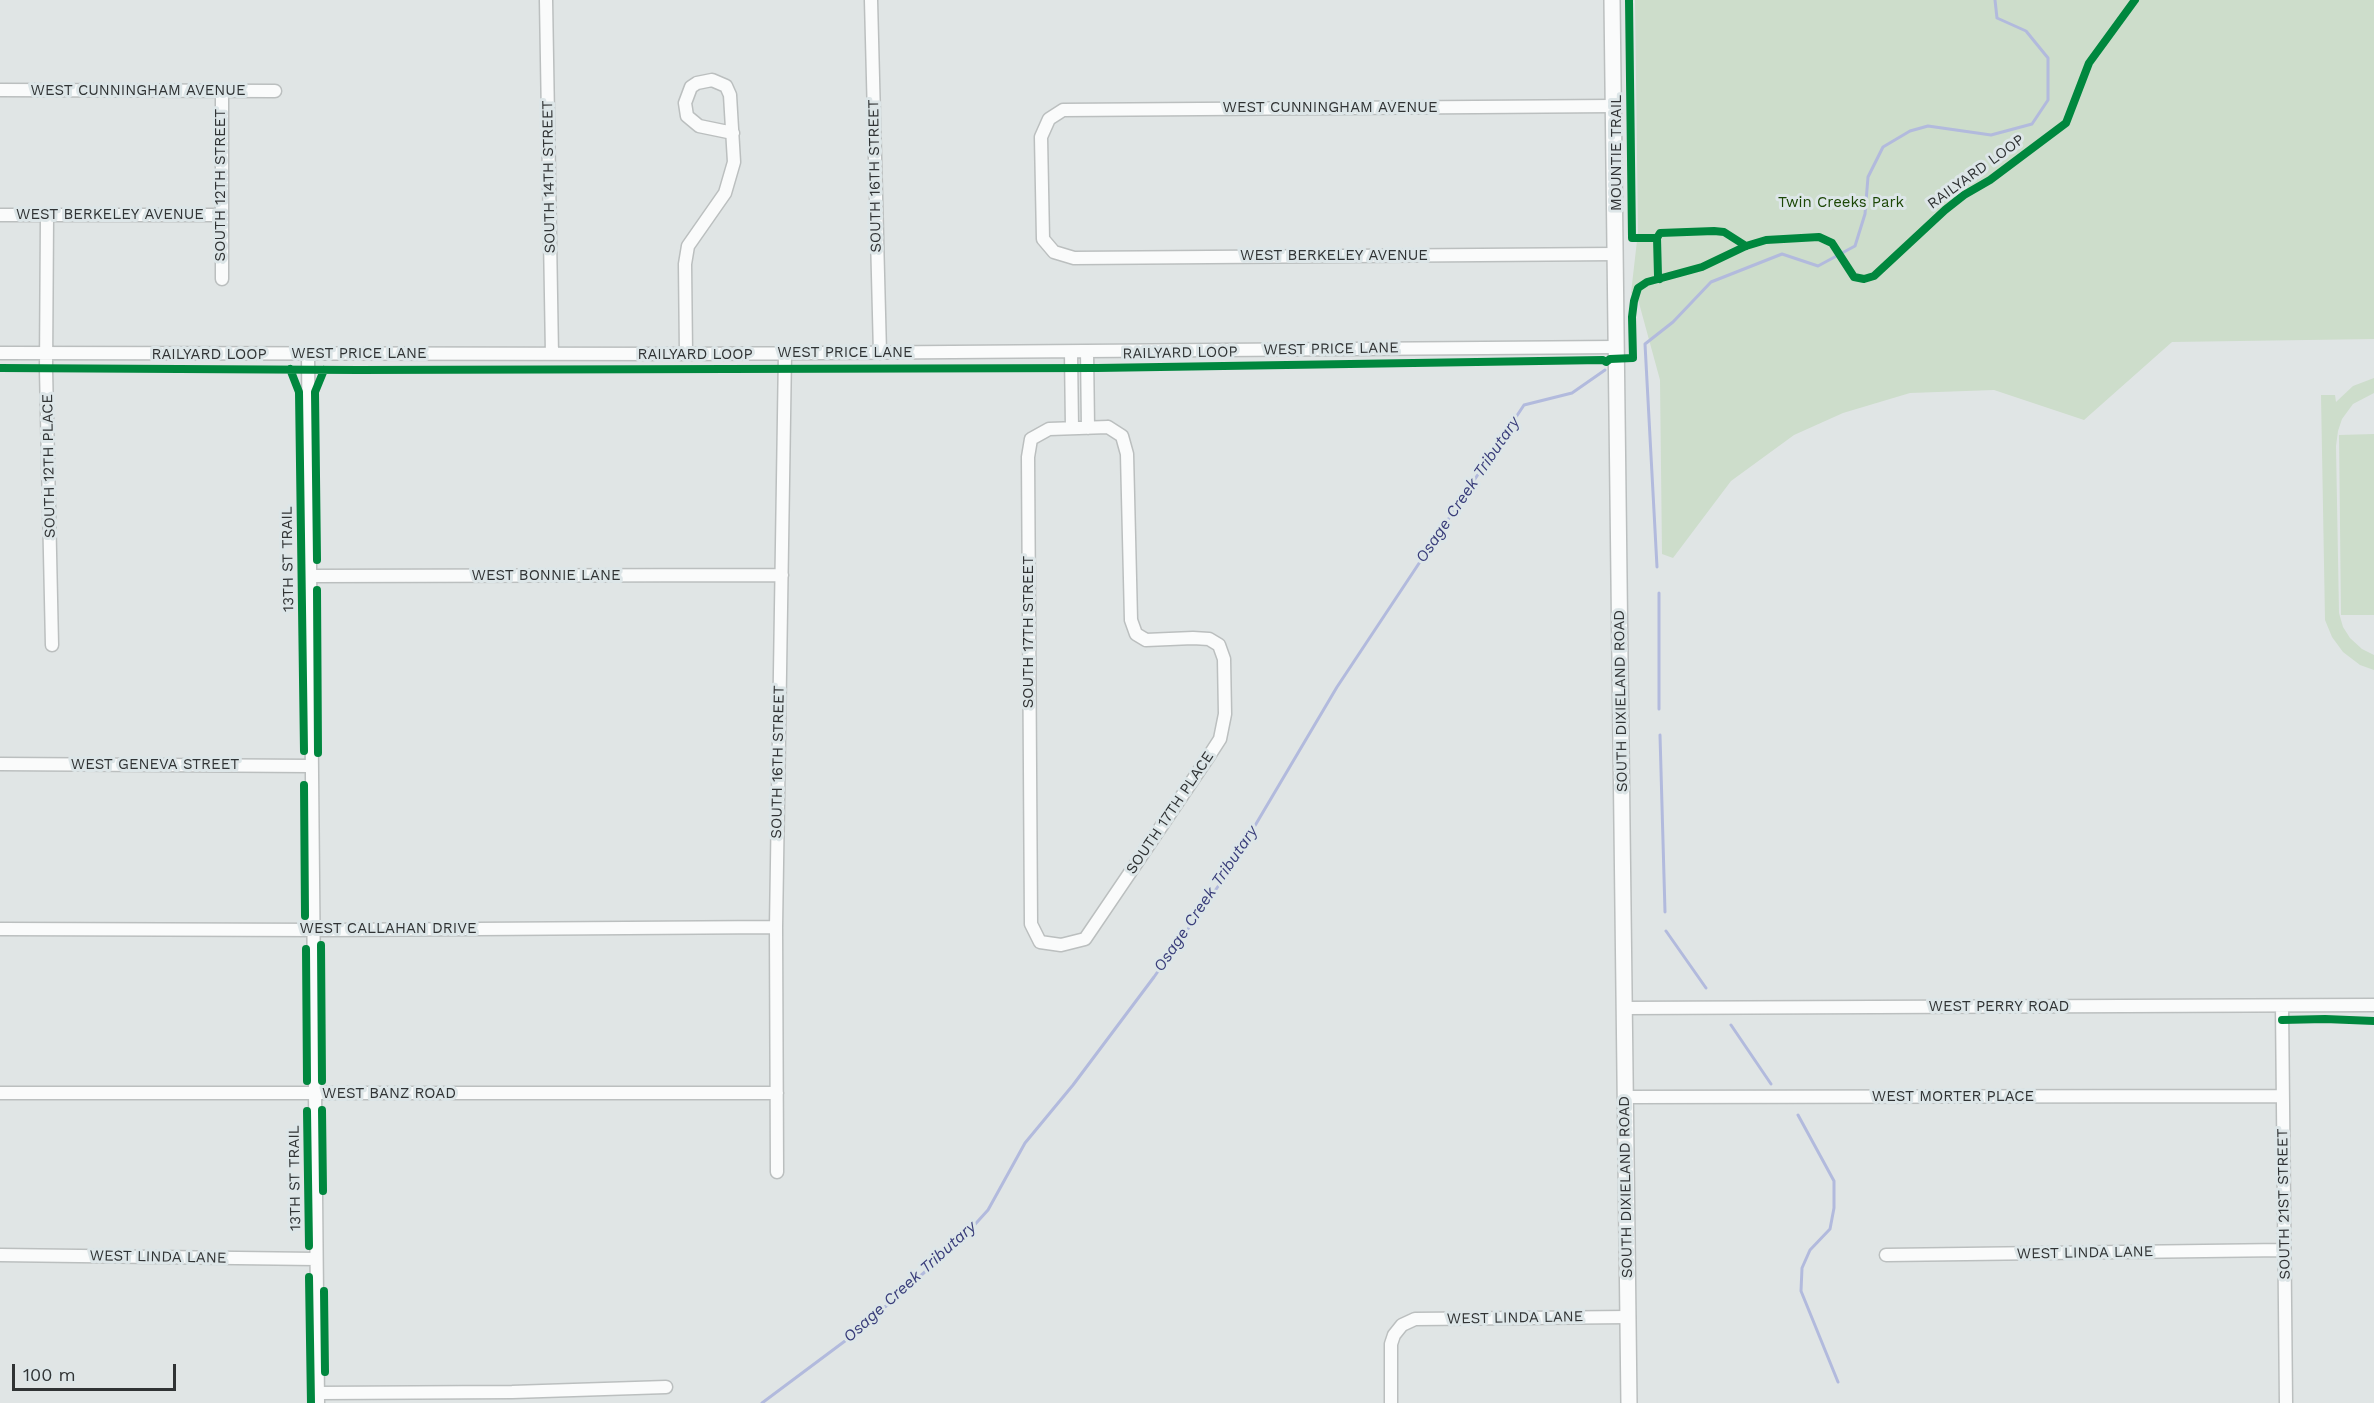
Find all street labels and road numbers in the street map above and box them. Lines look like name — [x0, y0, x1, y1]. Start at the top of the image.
street label: WEST CUNNINGHAM AVENUE — [31, 82, 245, 100]
street label: MOUNTIE TRAIL — [1608, 95, 1626, 211]
street label: SOUTH 16TH STREET — [865, 99, 885, 253]
street label: WEST CUNNINGHAM AVENUE — [1223, 99, 1437, 117]
street label: SOUTH 14TH STREET — [539, 100, 559, 254]
street label: SOUTH 12TH STREET — [212, 109, 230, 261]
street label: RAILYARD LOOP — [1924, 131, 2028, 213]
street label: WEST BERKELEY AVENUE — [16, 206, 204, 224]
street label: WEST BERKELEY AVENUE — [1240, 247, 1428, 265]
street label: WEST PRICE LANE — [1263, 339, 1399, 359]
street label: RAILYARD LOOP — [1122, 343, 1238, 363]
street label: WEST PRICE LANE — [777, 344, 913, 362]
street label: WEST PRICE LANE — [291, 345, 427, 363]
street label: RAILYARD LOOP — [151, 346, 267, 364]
street label: RAILYARD LOOP — [637, 346, 753, 364]
street label: SOUTH 12TH PLACE — [39, 394, 59, 538]
street label: 13TH ST TRAIL — [278, 506, 298, 612]
street label: SOUTH 17TH STREET — [1020, 556, 1038, 708]
street label: WEST BONNIE LANE — [472, 567, 620, 585]
street label: SOUTH DIXIELAND ROAD — [1610, 610, 1632, 792]
street label: SOUTH 16TH STREET — [768, 685, 788, 839]
street label: SOUTH 17TH PLACE — [1122, 748, 1218, 878]
street label: WEST GENEVA STREET — [71, 756, 239, 774]
street label: WEST CALLAHAN DRIVE — [300, 920, 476, 938]
street label: WEST PERRY ROAD — [1929, 998, 2069, 1016]
street label: WEST BANZ ROAD — [322, 1085, 456, 1103]
street label: WEST MORTER PLACE — [1872, 1088, 2034, 1106]
street label: SOUTH DIXIELAND ROAD — [1615, 1096, 1637, 1278]
street label: 13TH ST TRAIL — [285, 1125, 305, 1231]
street label: SOUTH 21ST STREET — [2274, 1128, 2294, 1280]
street label: WEST LINDA LANE — [2017, 1243, 2153, 1263]
street label: WEST LINDA LANE — [90, 1247, 226, 1267]
street label: WEST LINDA LANE — [1447, 1308, 1583, 1328]

